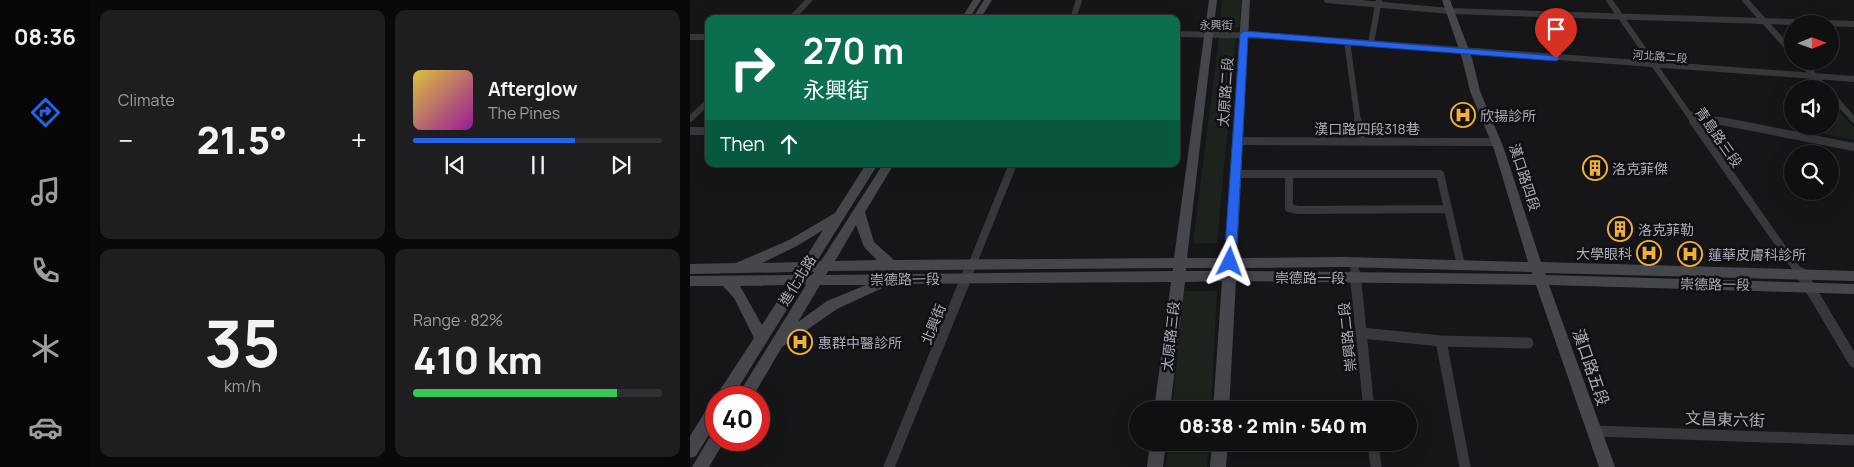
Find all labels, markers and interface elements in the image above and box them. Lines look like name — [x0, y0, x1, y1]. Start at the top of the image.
pin — [1535, 8, 1577, 59]
icon: arrive — [1542, 15, 1570, 43]
north arrow — [1784, 15, 1839, 70]
map controls — [1784, 15, 1839, 200]
street label: 永興街 — [1200, 17, 1233, 32]
text: 08:36 — [14, 22, 76, 52]
text: 270 m — [803, 27, 904, 75]
icon: right — [720, 35, 785, 100]
street label: 河北路二段 — [1632, 47, 1688, 65]
street label: 太原路二段 — [1213, 56, 1237, 128]
text: 永興街 — [803, 75, 869, 105]
text: Afterglow — [488, 76, 577, 102]
button: sound — [1784, 80, 1839, 135]
text: Climate — [118, 89, 175, 111]
icon: directions — [28, 95, 63, 130]
text: The Pines — [488, 102, 560, 124]
hospital icon: 欣揚診所 — [1450, 102, 1476, 128]
street label: 青島路三段 — [1691, 103, 1747, 171]
place label: 欣揚診所 — [1480, 106, 1536, 125]
text: 21.5° — [197, 113, 287, 165]
street label: 漢口路四段318巷 — [1314, 119, 1420, 138]
text: − — [118, 121, 133, 159]
text: + — [351, 121, 367, 159]
icon: ahead — [775, 130, 803, 158]
text: Then — [720, 131, 765, 157]
street label: 漢口路四段 — [1505, 141, 1545, 213]
button: search — [1784, 145, 1839, 200]
icon: previous — [441, 151, 469, 179]
icon: pause — [524, 151, 552, 179]
icon: next — [607, 151, 635, 179]
building icon: 洛克菲傑 — [1582, 155, 1608, 181]
place label: 洛克菲傑 — [1612, 159, 1668, 178]
icon: music — [28, 174, 63, 209]
building icon: 洛克菲勒 — [1607, 216, 1633, 242]
place label: 洛克菲勒 — [1638, 220, 1694, 239]
position arrow — [1203, 235, 1255, 287]
hospital icon: 大學眼科 — [1636, 240, 1662, 266]
hospital icon: 蓮華皮膚科診所 — [1677, 241, 1703, 267]
place label: 大學眼科 — [1576, 244, 1632, 263]
place label: 蓮華皮膚科診所 — [1708, 245, 1806, 264]
street label: 進化北路 — [774, 251, 820, 309]
icon: phone — [28, 253, 63, 288]
street label: 崇德路一段 — [1275, 268, 1345, 287]
street label: 崇德路一段 — [870, 269, 940, 289]
street label: 崇德路一段 — [1680, 274, 1750, 294]
text: 35 — [205, 298, 280, 387]
street label: 太原路三段 — [1157, 300, 1183, 372]
street label: 北興街 — [916, 301, 950, 347]
street label: 崇興路二段 — [1334, 301, 1360, 373]
text: Range · 82% — [413, 309, 503, 331]
street label: 漢口路五段 — [1568, 326, 1614, 408]
hospital icon: 惠群中醫診所 — [787, 329, 813, 355]
icon: climate — [28, 331, 63, 366]
text: 410 km — [413, 333, 543, 385]
place label: 惠群中醫診所 — [818, 333, 902, 352]
text: km/h — [224, 375, 261, 397]
speed limit sign: 40 — [705, 386, 770, 451]
street label: 文昌東六街 — [1685, 407, 1765, 431]
icon: car — [28, 410, 63, 445]
text: 08:38 · 2 min · 540 m — [1179, 413, 1367, 439]

